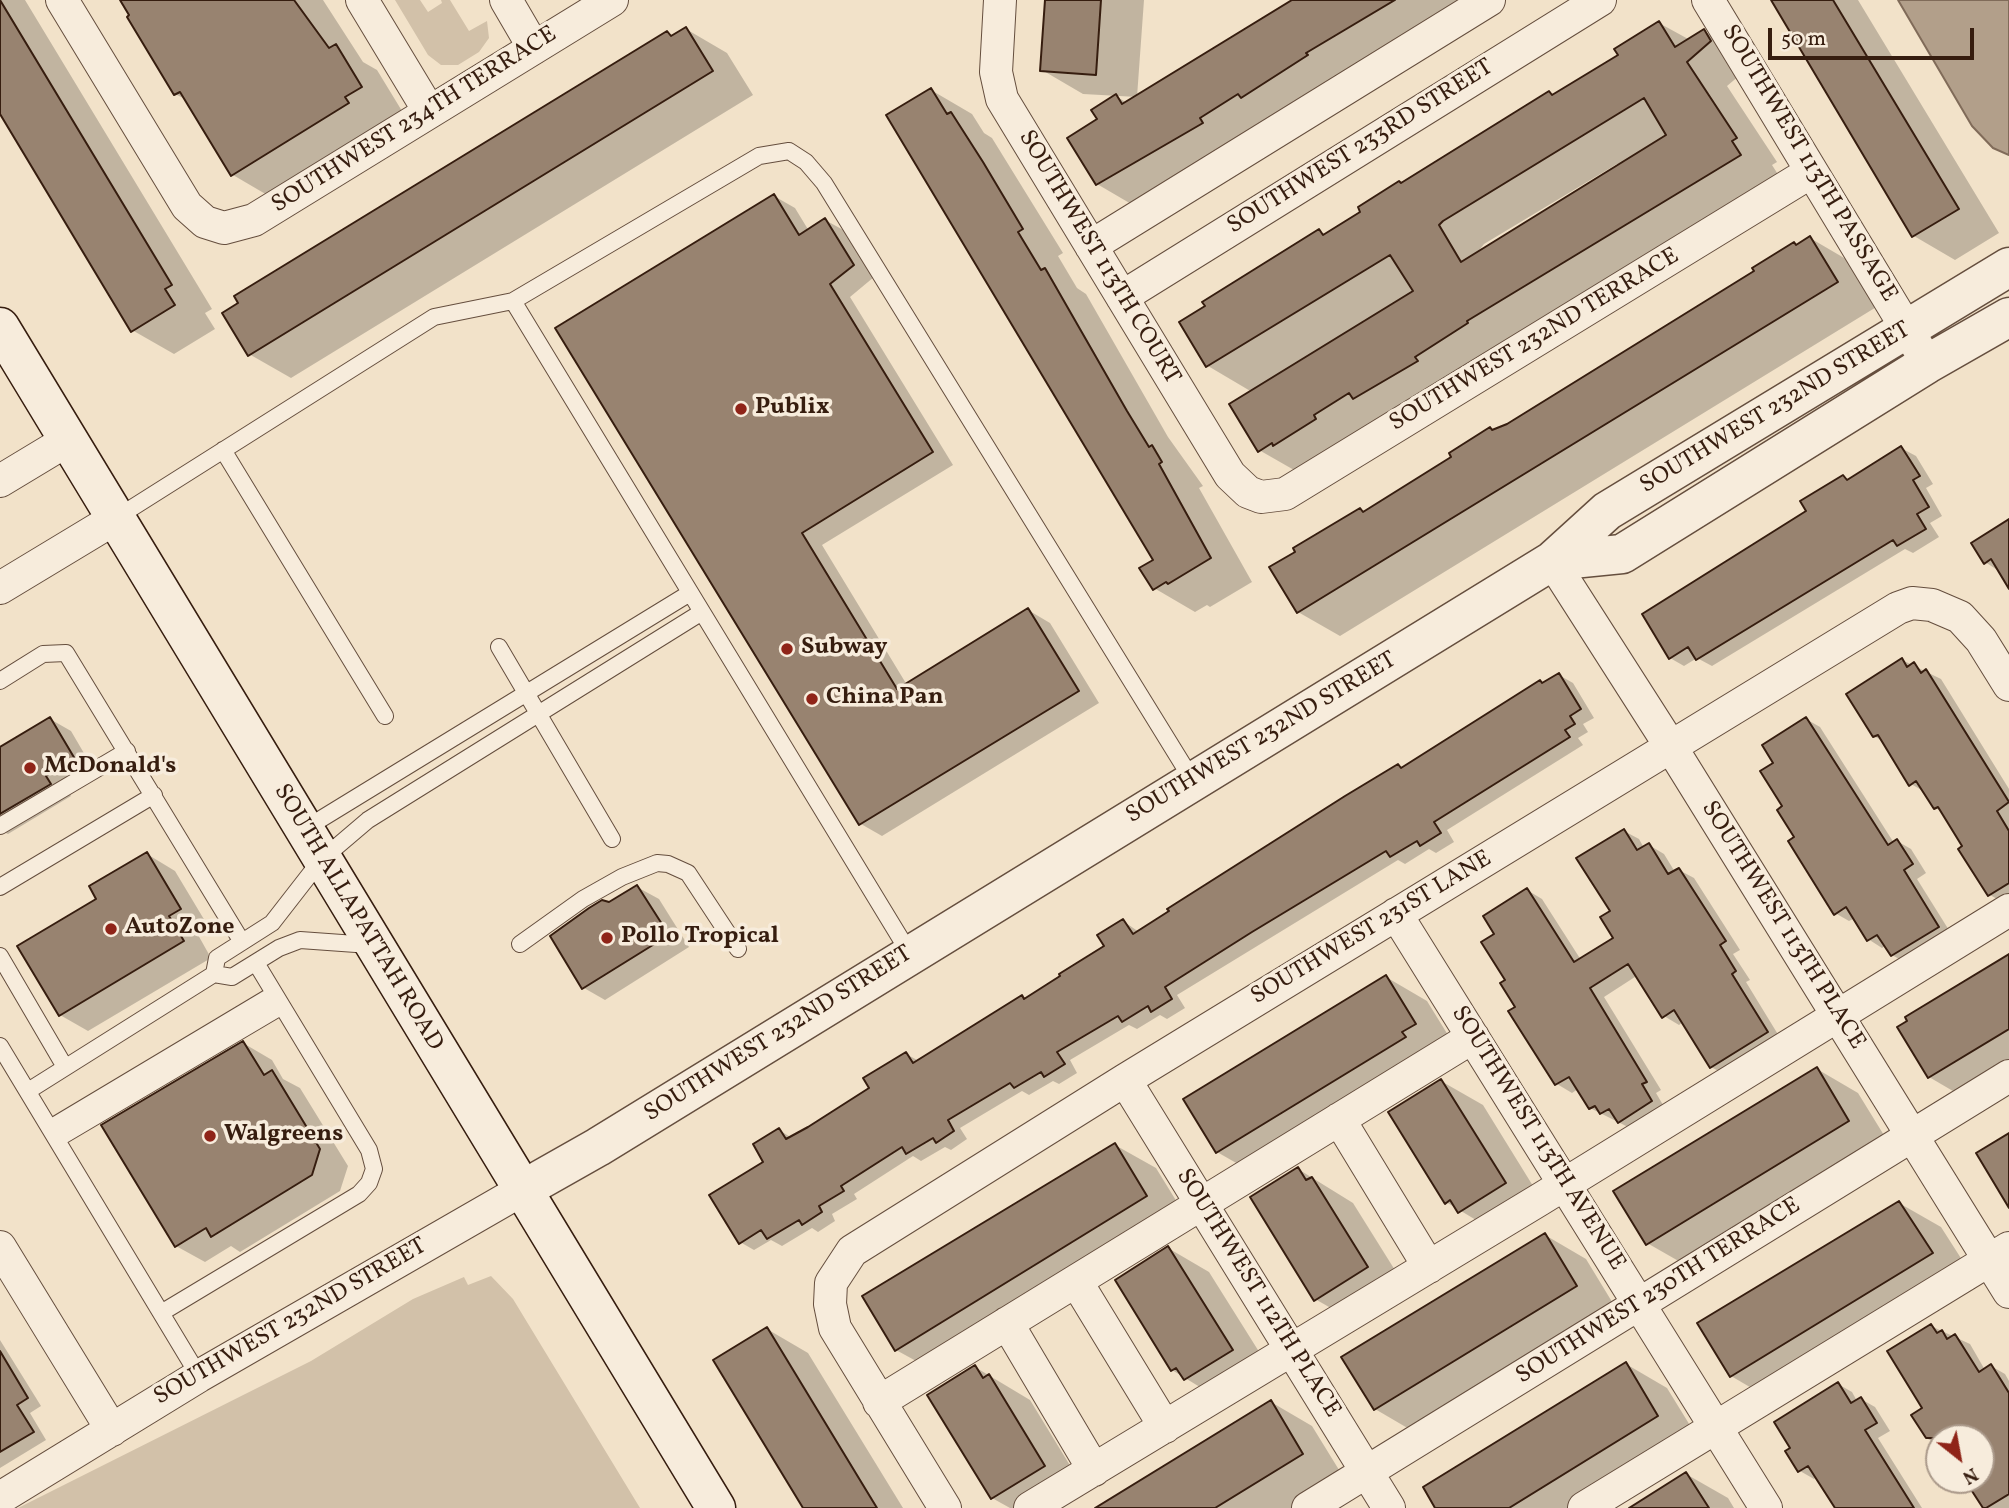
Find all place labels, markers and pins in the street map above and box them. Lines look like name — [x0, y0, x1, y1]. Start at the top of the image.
place label: Publix — [755, 395, 829, 423]
marker: Publix — [733, 401, 749, 417]
place label: Subway — [801, 635, 888, 663]
marker: Subway — [779, 641, 795, 657]
place label: China Pan — [826, 685, 944, 713]
marker: China Pan — [804, 691, 820, 707]
place label: McDonald's — [44, 754, 176, 782]
marker: McDonald's — [22, 760, 38, 776]
place label: AutoZone — [125, 915, 234, 943]
marker: AutoZone — [103, 921, 119, 937]
place label: Pollo Tropical — [621, 924, 779, 952]
marker: Pollo Tropical — [599, 930, 615, 946]
place label: Walgreens — [224, 1122, 343, 1150]
marker: Walgreens — [202, 1128, 218, 1144]

